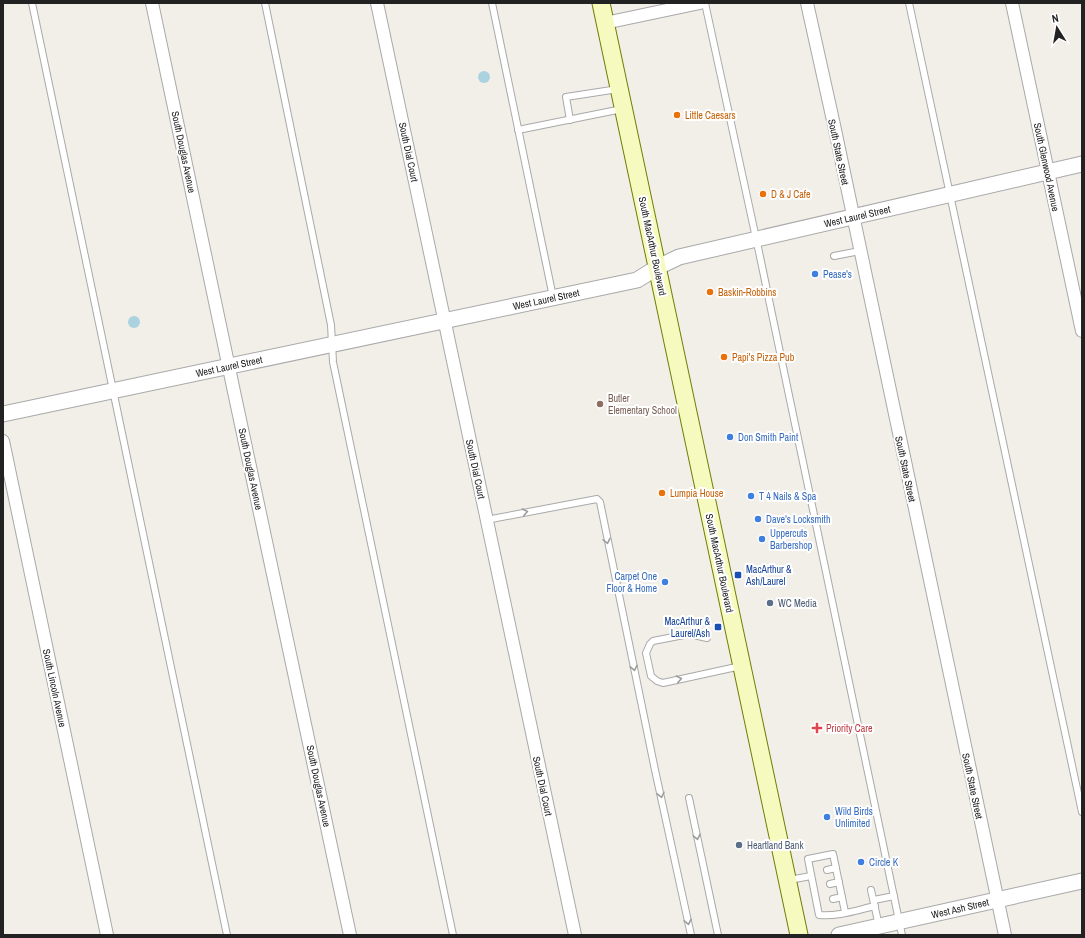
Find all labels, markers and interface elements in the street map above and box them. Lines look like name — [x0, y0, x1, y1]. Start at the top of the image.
north arrow — [1037, 8, 1077, 48]
text: N — [1051, 11, 1060, 26]
place label: Little Caesars — [685, 109, 736, 122]
street label: South Douglas Avenue — [168, 110, 199, 195]
marker: Little Caesars — [672, 110, 682, 120]
street label: South State Street — [825, 118, 852, 187]
street label: South Dial Court — [396, 121, 421, 184]
street label: South Glenwood Avenue — [1031, 122, 1062, 213]
place label: D & J Cafe — [771, 188, 811, 201]
marker: D & J Cafe — [758, 189, 768, 199]
street label: South MacArthur Boulevard — [636, 195, 669, 297]
street label: West Laurel Street — [823, 202, 892, 230]
place label: Pease's — [823, 268, 852, 281]
marker: Pease's — [810, 269, 820, 279]
street label: West Laurel Street — [512, 286, 581, 313]
place label: Baskin-Robbins — [718, 286, 776, 299]
marker: Baskin-Robbins — [705, 287, 715, 297]
place label: Papi's Pizza Pub — [732, 351, 795, 364]
marker: Papi's Pizza Pub — [719, 352, 729, 362]
street label: West Laurel Street — [195, 353, 264, 380]
place label: Butler Elementary School — [608, 392, 677, 417]
marker: Butler Elementary School — [595, 399, 605, 409]
street label: South Douglas Avenue — [235, 427, 266, 512]
place label: Don Smith Paint — [738, 431, 799, 444]
marker: Don Smith Paint — [725, 432, 735, 442]
street label: South State Street — [892, 435, 919, 504]
street label: South Dial Court — [463, 438, 488, 501]
place label: Lumpia House — [670, 487, 724, 500]
marker: Lumpia House — [657, 488, 667, 498]
place label: T 4 Nails & Spa — [759, 490, 817, 503]
marker: T 4 Nails & Spa — [746, 491, 756, 501]
one-way arrow — [522, 509, 528, 517]
street label: South MacArthur Boulevard — [703, 512, 736, 614]
place label: Dave's Locksmith — [766, 513, 830, 526]
marker: Dave's Locksmith — [753, 514, 763, 524]
place label: Uppercuts Barbershop — [770, 527, 813, 552]
marker: Uppercuts Barbershop — [757, 534, 767, 544]
one-way arrow — [602, 537, 610, 544]
place label: MacArthur & Ash/Laurel — [745, 563, 792, 588]
place label: Carpet One Floor & Home — [606, 570, 657, 595]
marker: MacArthur & Ash/Laurel — [733, 570, 743, 580]
marker: Carpet One Floor & Home — [660, 577, 670, 587]
place label: WC Media — [778, 597, 817, 610]
marker: WC Media — [765, 598, 775, 608]
place label: MacArthur & Laurel/Ash — [664, 615, 711, 640]
marker: MacArthur & Laurel/Ash — [713, 622, 723, 632]
street label: South Lincoln Avenue — [40, 648, 69, 729]
one-way arrow — [629, 665, 637, 671]
one-way arrow — [676, 676, 682, 684]
marker: Priority Care — [811, 722, 823, 734]
place label: Priority Care — [826, 722, 873, 735]
street label: South Douglas Avenue — [303, 744, 334, 829]
street label: South State Street — [959, 752, 986, 821]
street label: South Dial Court — [530, 755, 555, 818]
one-way arrow — [656, 792, 664, 798]
place label: Wild Birds Unlimited — [835, 805, 873, 830]
marker: Wild Birds Unlimited — [822, 812, 832, 822]
one-way arrow — [693, 833, 701, 840]
place label: Heartland Bank — [747, 839, 804, 852]
marker: Heartland Bank — [734, 840, 744, 850]
place label: Circle K — [869, 856, 899, 869]
marker: Circle K — [856, 857, 866, 867]
street label: West Ash Street — [930, 895, 991, 921]
one-way arrow — [684, 919, 692, 925]

